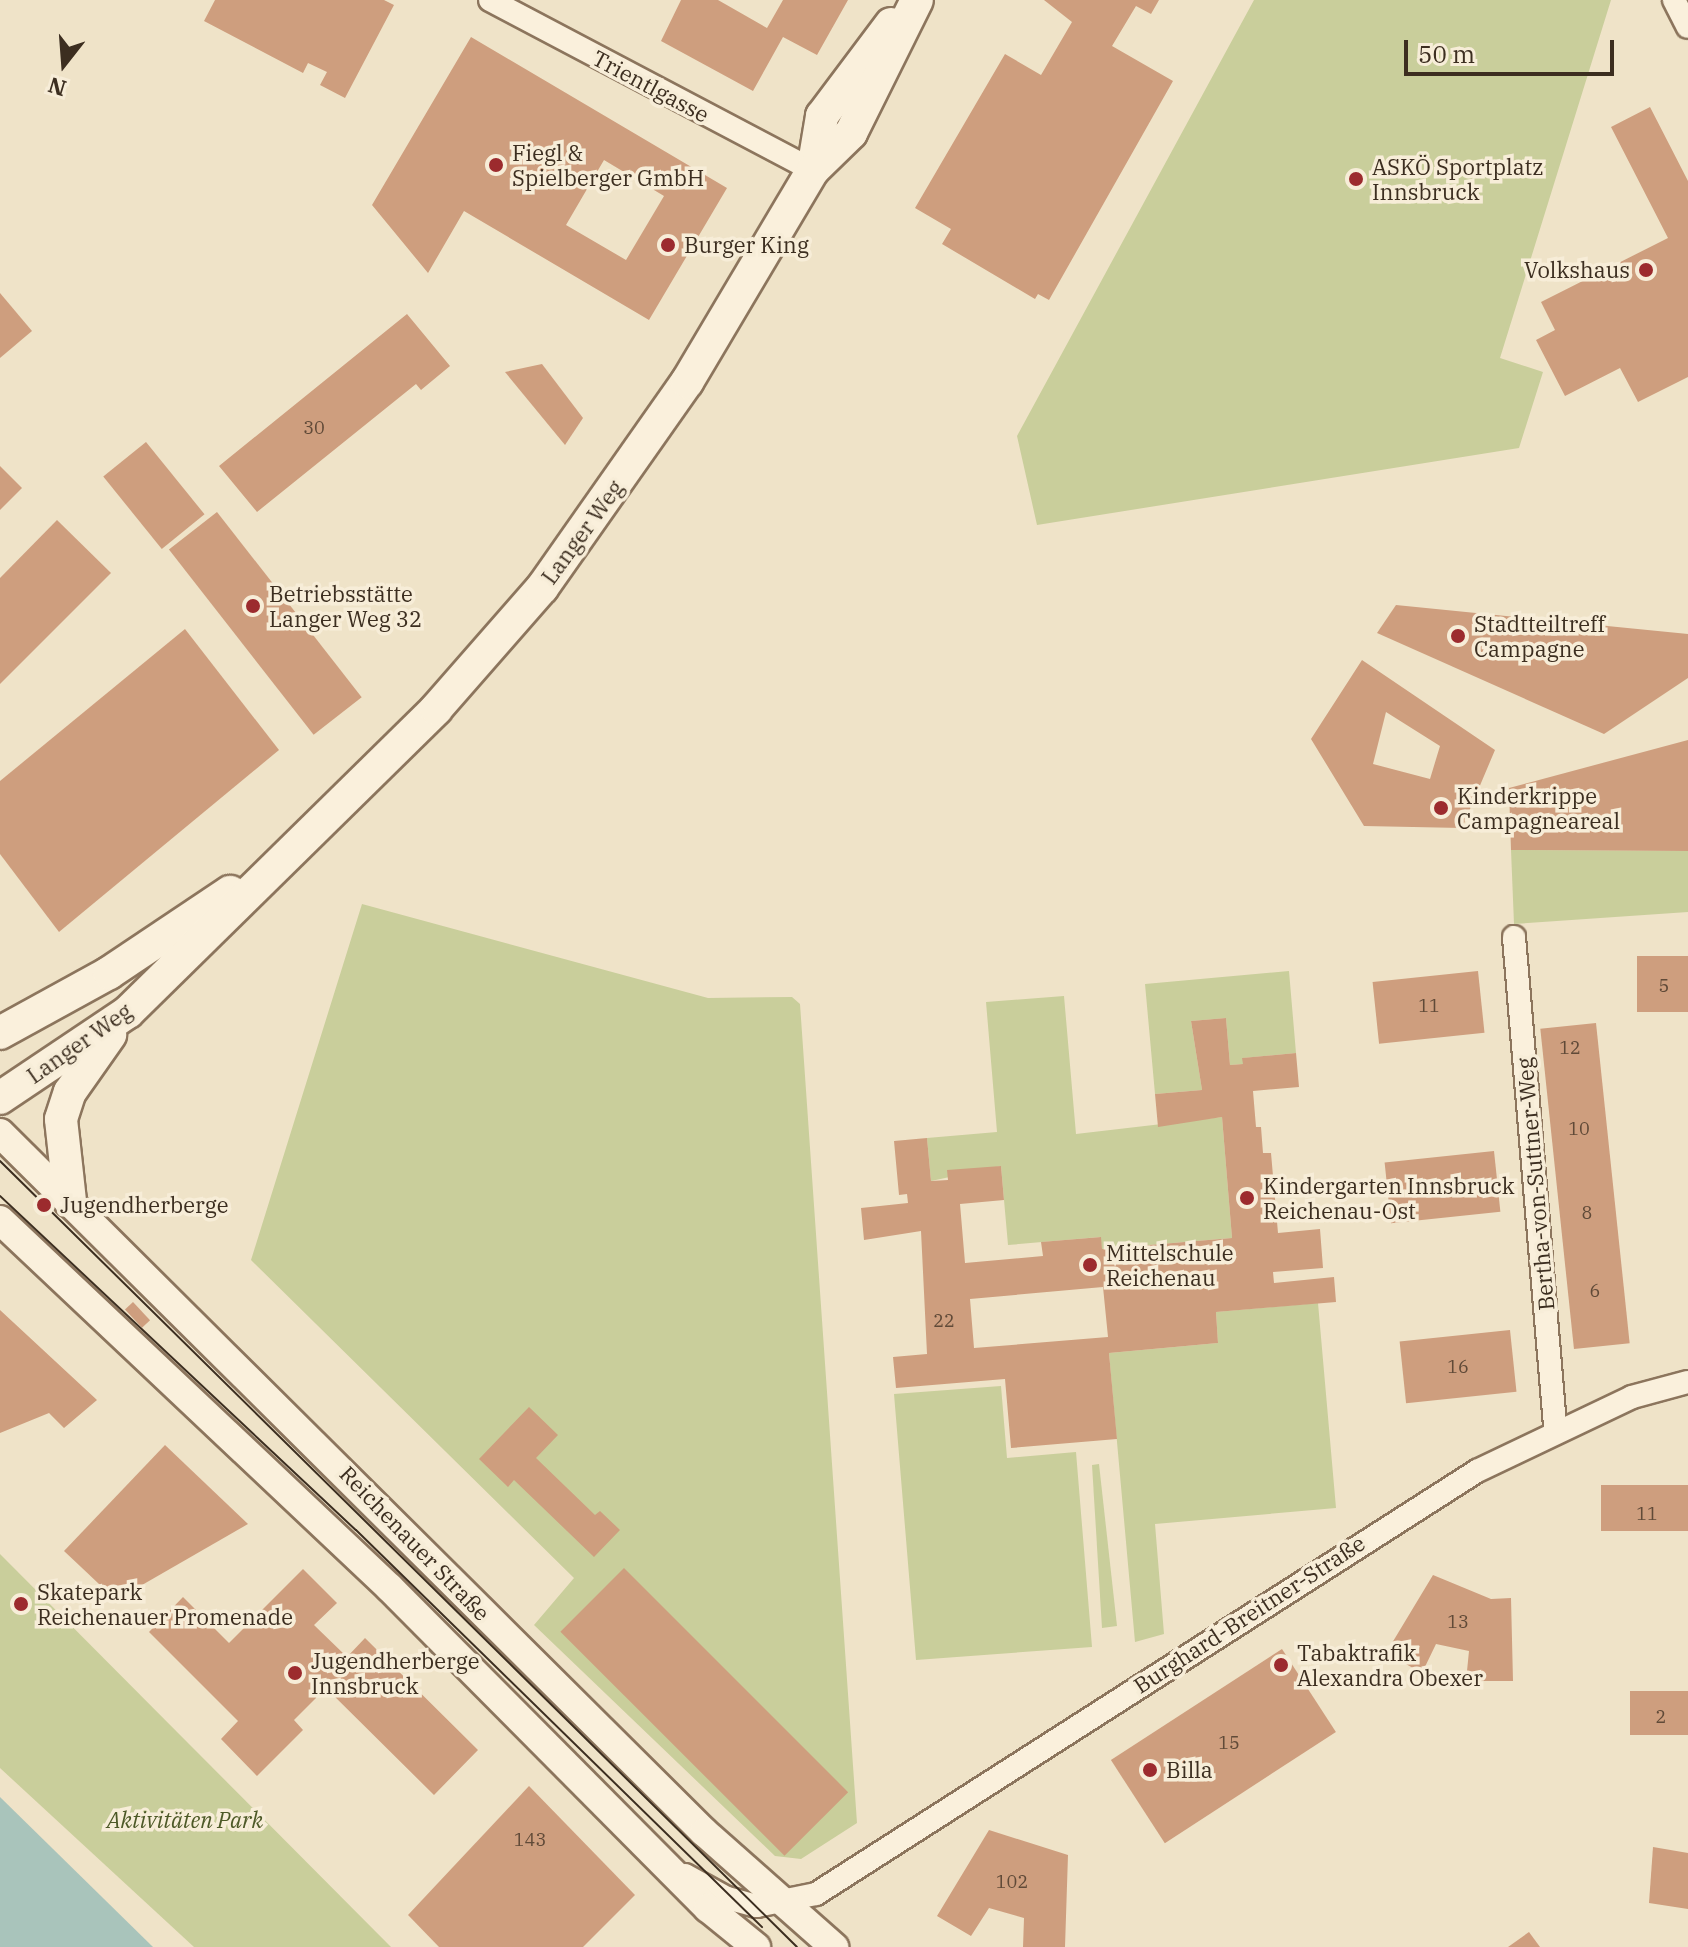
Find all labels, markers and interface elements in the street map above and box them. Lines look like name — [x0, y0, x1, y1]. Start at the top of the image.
north arrow — [24, 24, 104, 104]
scale bar — [1408, 24, 1618, 74]
text: 50 m — [1418, 38, 1475, 70]
street label: Trientlgasse — [588, 44, 714, 128]
text: N — [44, 71, 69, 104]
place label: Fiegl & Spielberger GmbH — [512, 139, 704, 190]
place label: ASKÖ Sportplatz Innsbruck — [1372, 153, 1543, 204]
marker: Fiegl & Spielberger GmbH — [487, 156, 505, 174]
marker: ASKÖ Sportplatz Innsbruck — [1347, 170, 1365, 188]
place label: Burger King — [684, 232, 809, 258]
marker: Burger King — [659, 236, 677, 254]
place label: Volkshaus — [1524, 257, 1630, 283]
marker: Volkshaus — [1637, 261, 1655, 279]
house number: 30 — [303, 417, 325, 439]
street label: Langer Weg — [536, 475, 628, 589]
place label: Betriebsstätte Langer Weg 32 — [269, 580, 422, 632]
marker: Betriebsstätte Langer Weg 32 — [244, 597, 262, 615]
place label: Stadtteiltreff Campagne — [1474, 610, 1605, 662]
marker: Stadtteiltreff Campagne — [1449, 627, 1467, 645]
place label: Kinderkrippe Campagneareal — [1457, 782, 1620, 834]
marker: Kinderkrippe Campagneareal — [1432, 799, 1450, 817]
house number: 5 — [1659, 975, 1669, 997]
house number: 11 — [1418, 995, 1440, 1017]
street label: Langer Weg — [22, 997, 136, 1089]
house number: 12 — [1559, 1037, 1581, 1059]
street label: Bertha-von-Suttner-Weg — [1511, 1056, 1559, 1312]
house number: 10 — [1568, 1118, 1590, 1140]
place label: Kindergarten Innsbruck Reichenau-Ost — [1263, 1172, 1515, 1224]
marker: Kindergarten Innsbruck Reichenau-Ost — [1238, 1189, 1256, 1207]
place label: Jugendherberge — [60, 1192, 228, 1218]
marker: Jugendherberge — [35, 1196, 53, 1214]
house number: 8 — [1582, 1202, 1592, 1224]
place label: Mittelschule Reichenau — [1106, 1239, 1234, 1290]
marker: Mittelschule Reichenau — [1081, 1256, 1099, 1274]
house number: 6 — [1590, 1280, 1600, 1302]
house number: 22 — [933, 1310, 955, 1332]
house number: 16 — [1447, 1356, 1469, 1378]
street label: Reichenauer Straße — [334, 1460, 496, 1626]
house number: 11 — [1636, 1503, 1658, 1525]
street label: Burghard-Breitner-Straße — [1128, 1529, 1370, 1699]
place label: Skatepark Reichenauer Promenade — [37, 1578, 293, 1630]
marker: Skatepark Reichenauer Promenade — [12, 1595, 30, 1613]
house number: 13 — [1447, 1611, 1469, 1633]
place label: Tabaktrafik Alexandra Obexer — [1297, 1639, 1483, 1690]
place label: Jugendherberge Innsbruck — [311, 1647, 479, 1698]
marker: Tabaktrafik Alexandra Obexer — [1272, 1656, 1290, 1674]
marker: Jugendherberge Innsbruck — [286, 1664, 304, 1682]
house number: 2 — [1656, 1706, 1666, 1728]
house number: 15 — [1218, 1732, 1240, 1754]
place label: Billa — [1166, 1757, 1213, 1783]
marker: Billa — [1141, 1761, 1159, 1779]
park label: Aktivitäten Park — [107, 1807, 263, 1833]
house number: 143 — [514, 1829, 546, 1851]
house number: 102 — [996, 1871, 1028, 1893]

